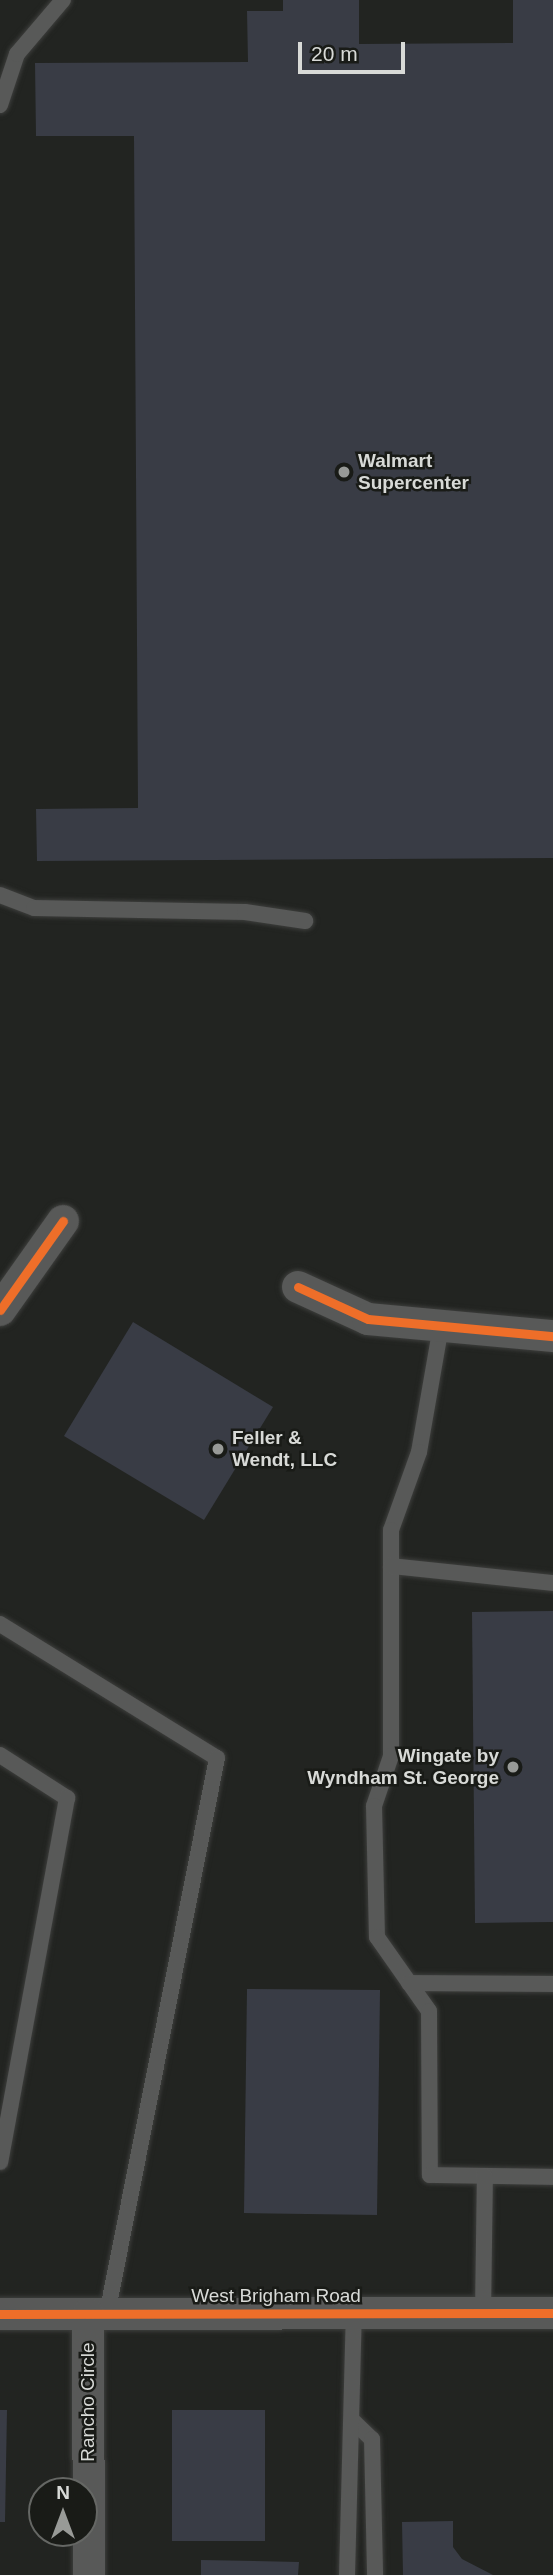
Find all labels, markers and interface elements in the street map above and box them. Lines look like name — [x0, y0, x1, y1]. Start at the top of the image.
scale bar — [301, 28, 408, 72]
text: 20 m — [311, 42, 358, 65]
place label: Walmart Supercenter — [358, 450, 469, 494]
marker: Walmart Supercenter — [336, 464, 352, 480]
place label: Feller & Wendt, LLC — [232, 1427, 337, 1471]
marker: Feller & Wendt, LLC — [210, 1441, 226, 1457]
place label: Wingate by Wyndham St. George — [307, 1745, 499, 1789]
marker: Wingate by Wyndham St. George — [505, 1759, 521, 1775]
street label: West Brigham Road — [191, 2285, 361, 2307]
street label: Rancho Circle — [77, 2342, 99, 2462]
north arrow — [28, 2477, 98, 2547]
text: N — [56, 2482, 70, 2503]

